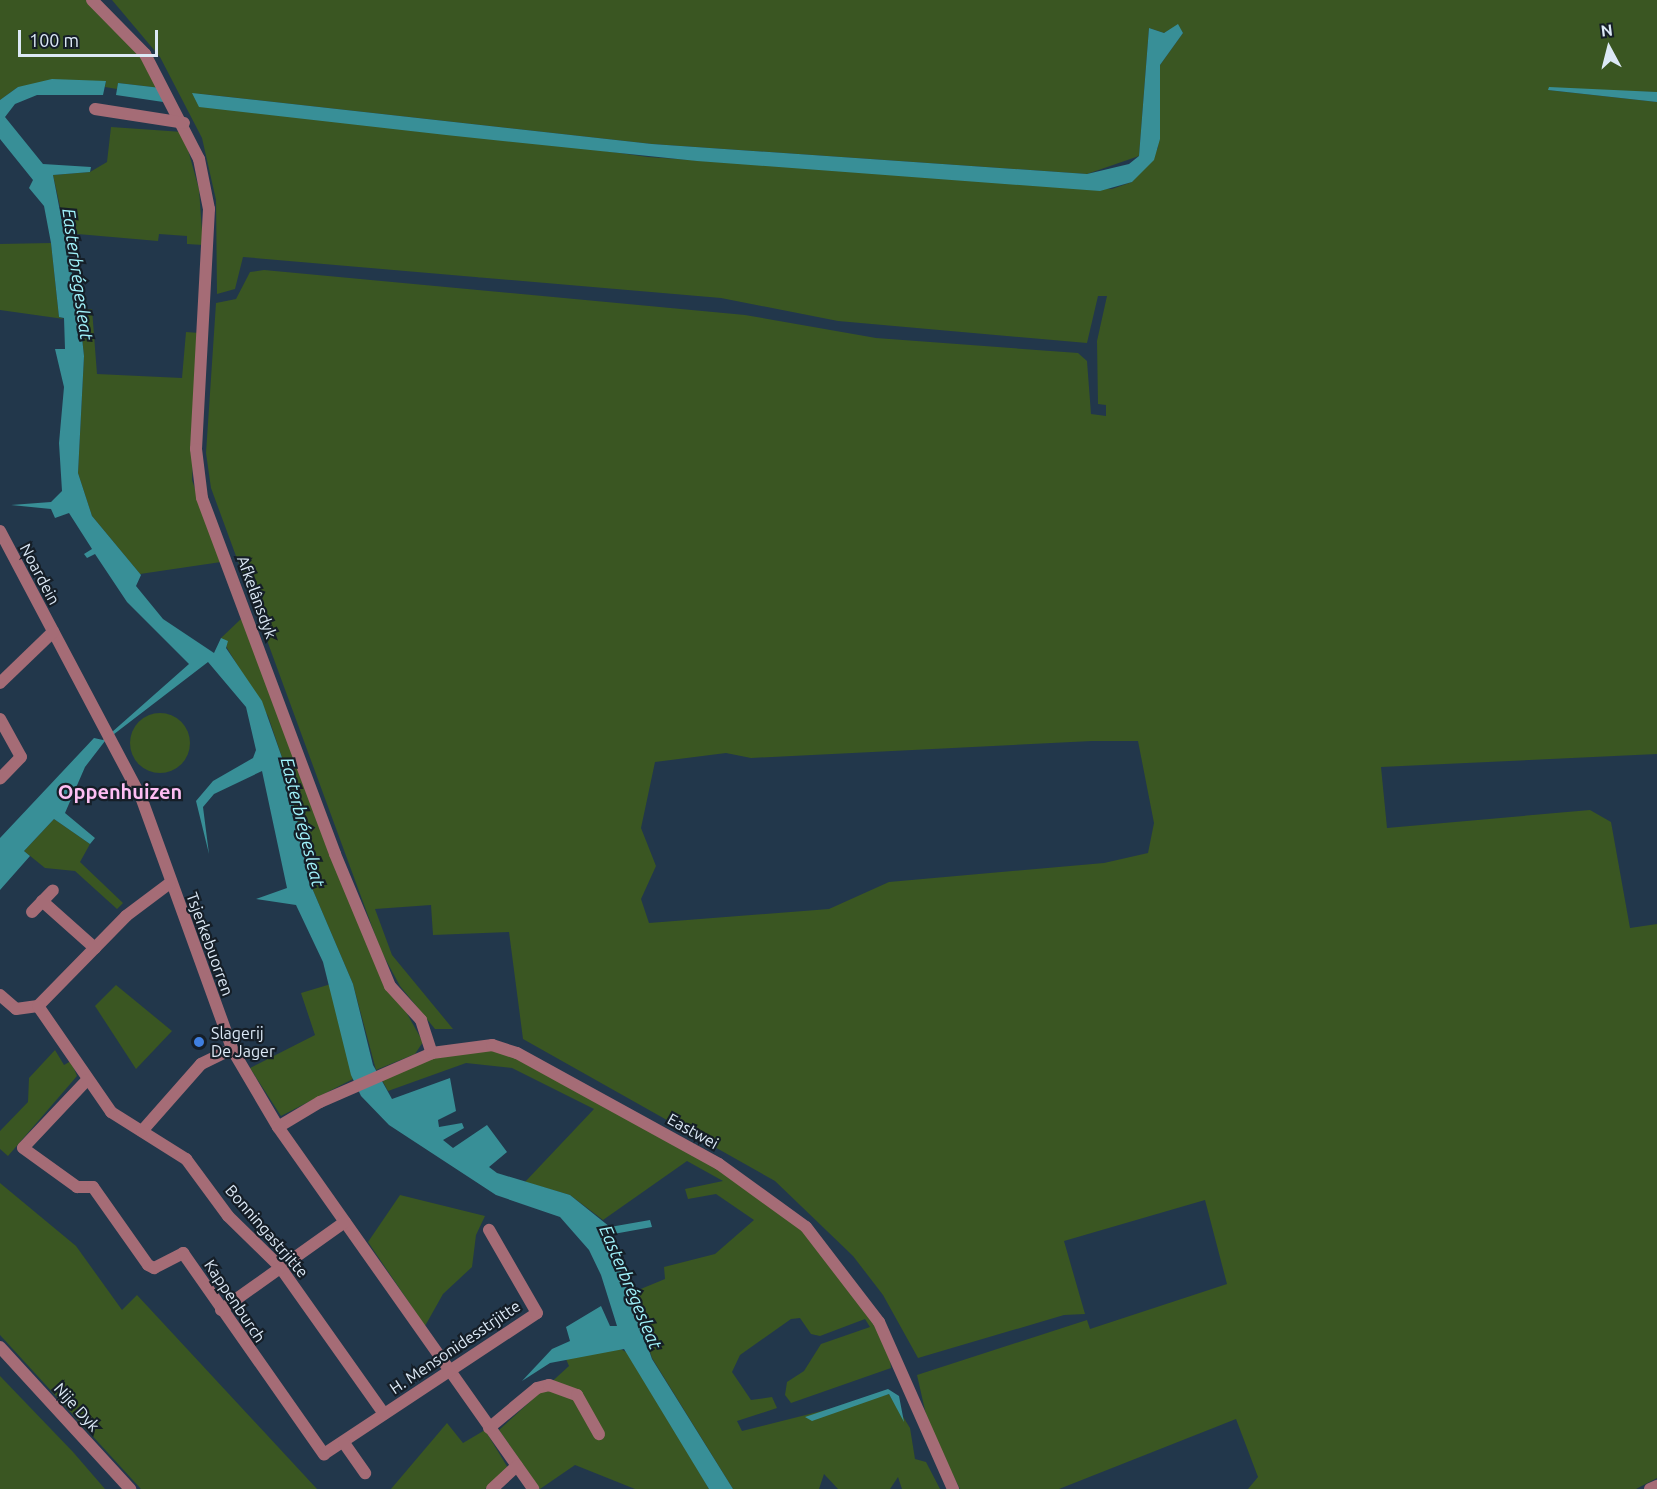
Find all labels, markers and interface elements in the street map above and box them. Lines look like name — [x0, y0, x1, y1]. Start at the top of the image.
scale bar — [21, 18, 160, 56]
north arrow — [1579, 18, 1639, 78]
text: N — [1600, 20, 1614, 40]
text: 100 m — [29, 30, 79, 50]
water label: Easterbrégesleat — [58, 207, 98, 341]
street label: Noardein — [16, 540, 64, 608]
street label: Afkelânsdyk — [233, 553, 281, 641]
water label: Easterbrégesleat — [276, 755, 330, 889]
district label: Oppenhuizen — [58, 779, 182, 803]
street label: Tsjerkebuorren — [182, 890, 238, 998]
place label: Slagerij De Jager — [211, 1023, 275, 1061]
marker: Slagerij De Jager — [192, 1035, 206, 1049]
street label: Eastwei — [664, 1109, 722, 1153]
street label: Bonningastrjitte — [221, 1181, 313, 1281]
water label: Easterbrégesleat — [595, 1222, 667, 1352]
street label: Kappenburch — [200, 1256, 270, 1346]
street label: H. Mensonidesstrjitte — [386, 1296, 524, 1398]
street label: Nije Dyk — [50, 1379, 104, 1435]

